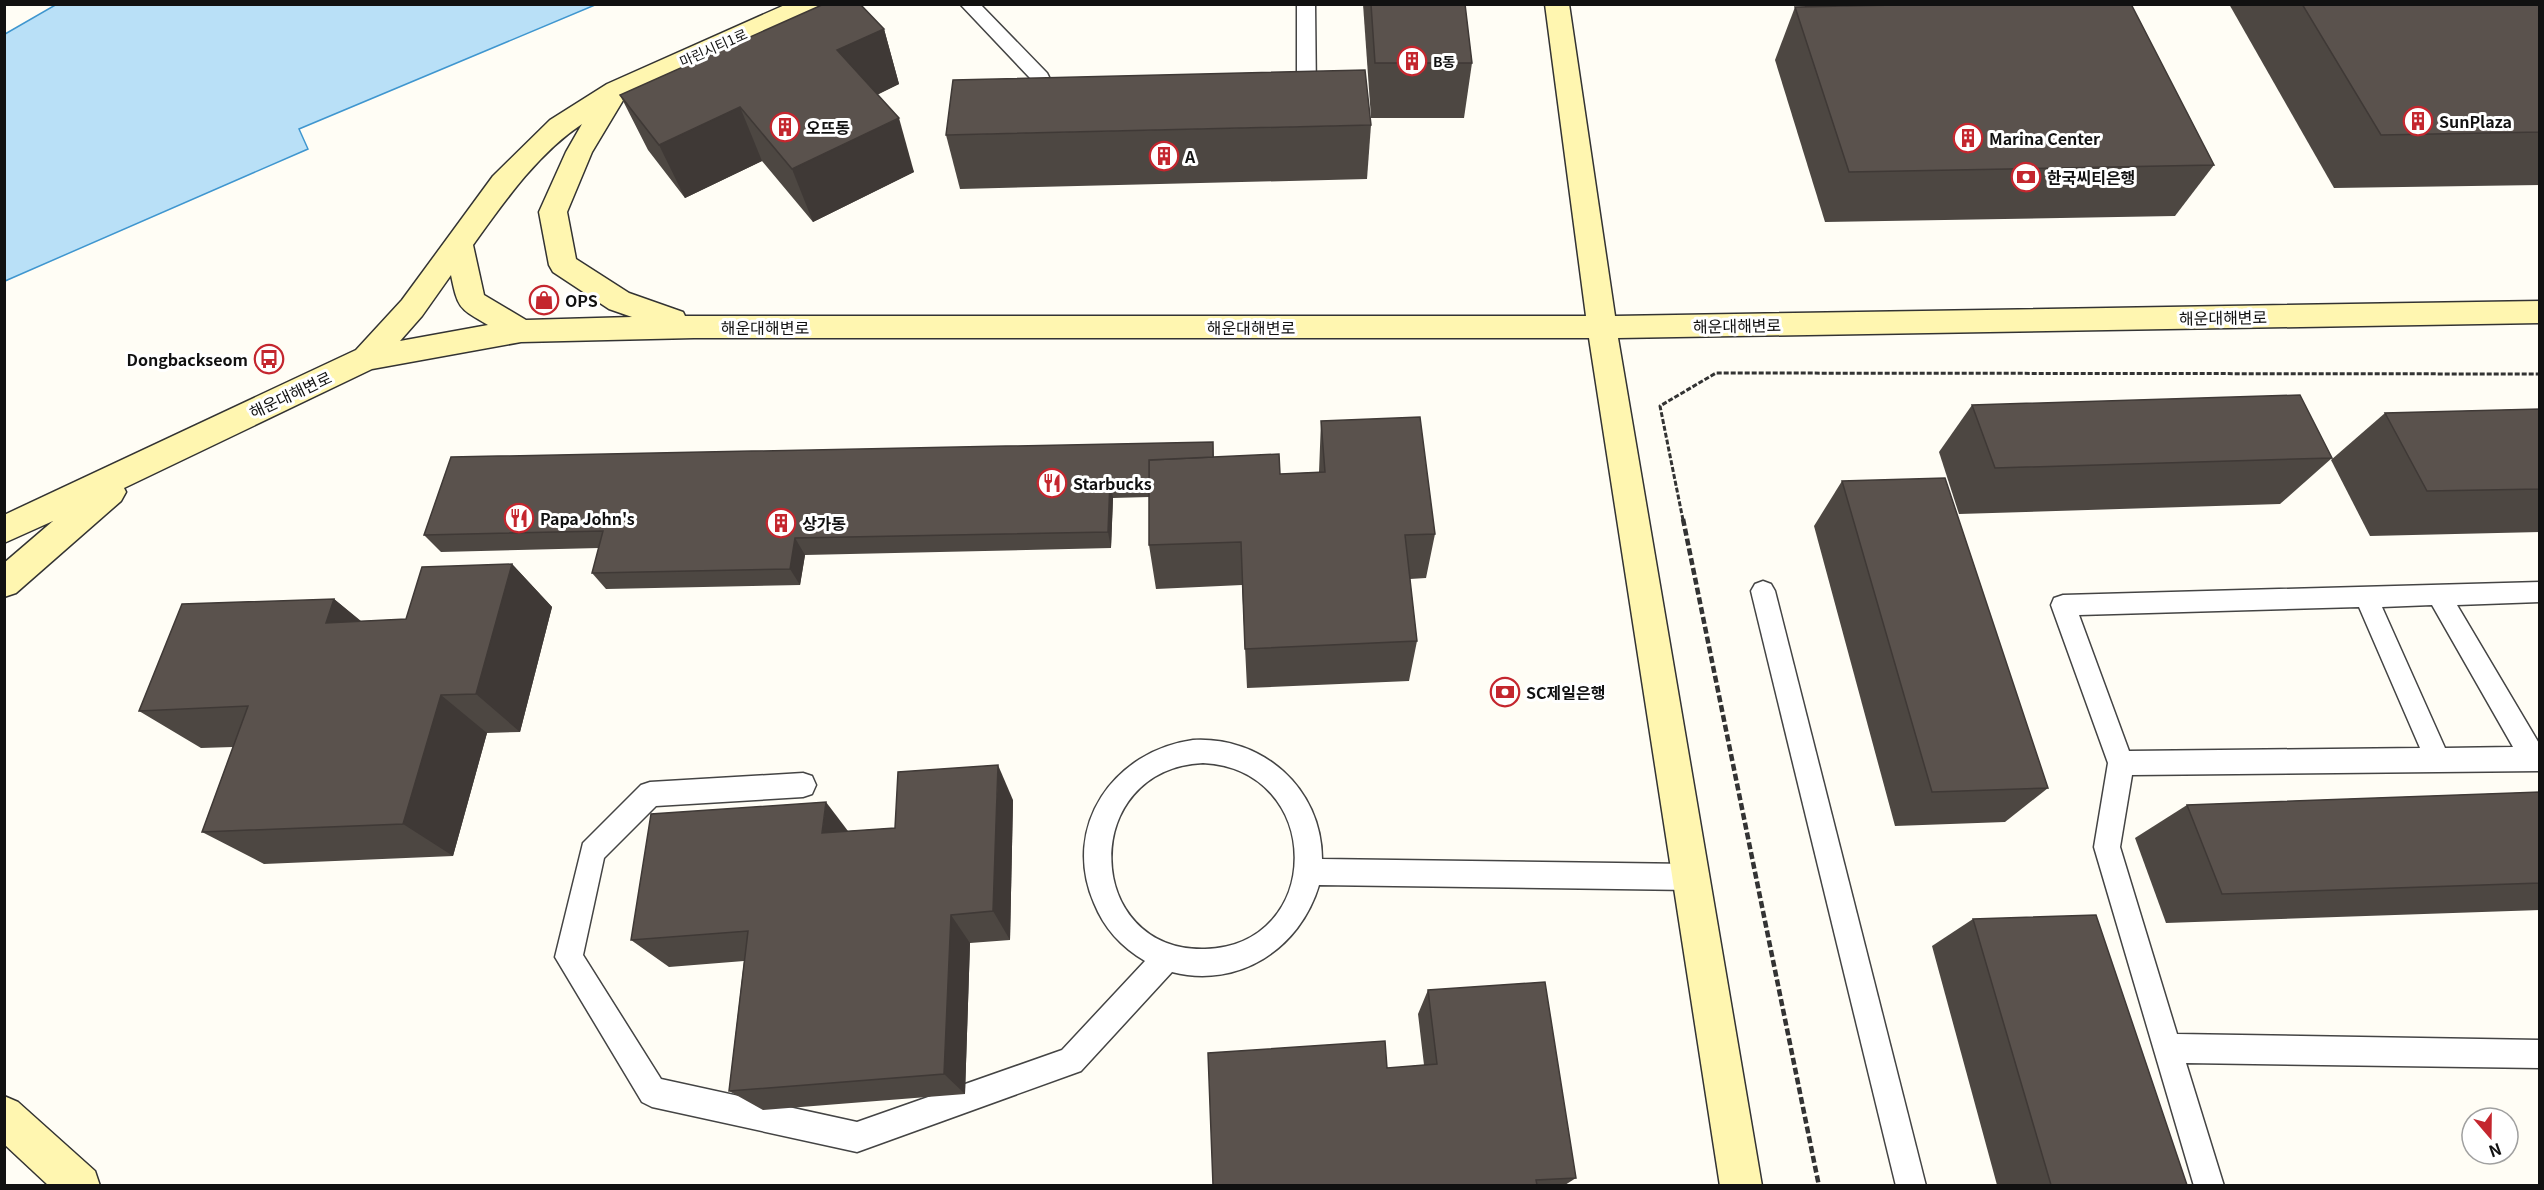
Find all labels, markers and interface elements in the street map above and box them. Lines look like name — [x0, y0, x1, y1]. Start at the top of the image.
street label: 마린시티1로 — [676, 23, 750, 71]
building icon: B동 — [1396, 45, 1428, 77]
place label: B동 — [1433, 51, 1456, 71]
building icon: SunPlaza — [2402, 105, 2434, 137]
place label: SunPlaza — [2439, 109, 2512, 133]
building icon: 오뜨동 — [769, 111, 801, 143]
place label: 오뜨동 — [806, 115, 850, 139]
building icon: Marina Center — [1952, 122, 1984, 154]
place label: Marina Center — [1989, 126, 2100, 150]
building icon: A — [1148, 140, 1180, 172]
place label: A — [1184, 144, 1196, 168]
bank icon: 한국씨티은행 — [2010, 161, 2042, 193]
place label: 한국씨티은행 — [2047, 165, 2135, 189]
shop icon: OPS — [528, 284, 560, 316]
place label: OPS — [565, 288, 598, 312]
street label: 해운대해변로 — [2179, 304, 2268, 330]
street label: 해운대해변로 — [1693, 312, 1782, 338]
street label: 해운대해변로 — [721, 315, 809, 339]
street label: 해운대해변로 — [1207, 315, 1295, 339]
bus stop icon: Dongbackseom — [253, 343, 285, 375]
place label: Dongbackseom — [127, 347, 248, 371]
street label: 해운대해변로 — [245, 364, 335, 424]
restaurant icon: Starbucks — [1036, 467, 1068, 499]
place label: Starbucks — [1073, 471, 1152, 495]
restaurant icon: Papa John's — [503, 502, 535, 534]
place label: Papa John's — [540, 506, 635, 530]
building icon: 상가동 — [765, 507, 797, 539]
place label: 상가동 — [802, 511, 846, 535]
bank icon: SC제일은행 — [1489, 676, 1521, 708]
place label: SC제일은행 — [1526, 680, 1605, 704]
north arrow — [2460, 1106, 2520, 1166]
text: N — [2486, 1138, 2505, 1164]

